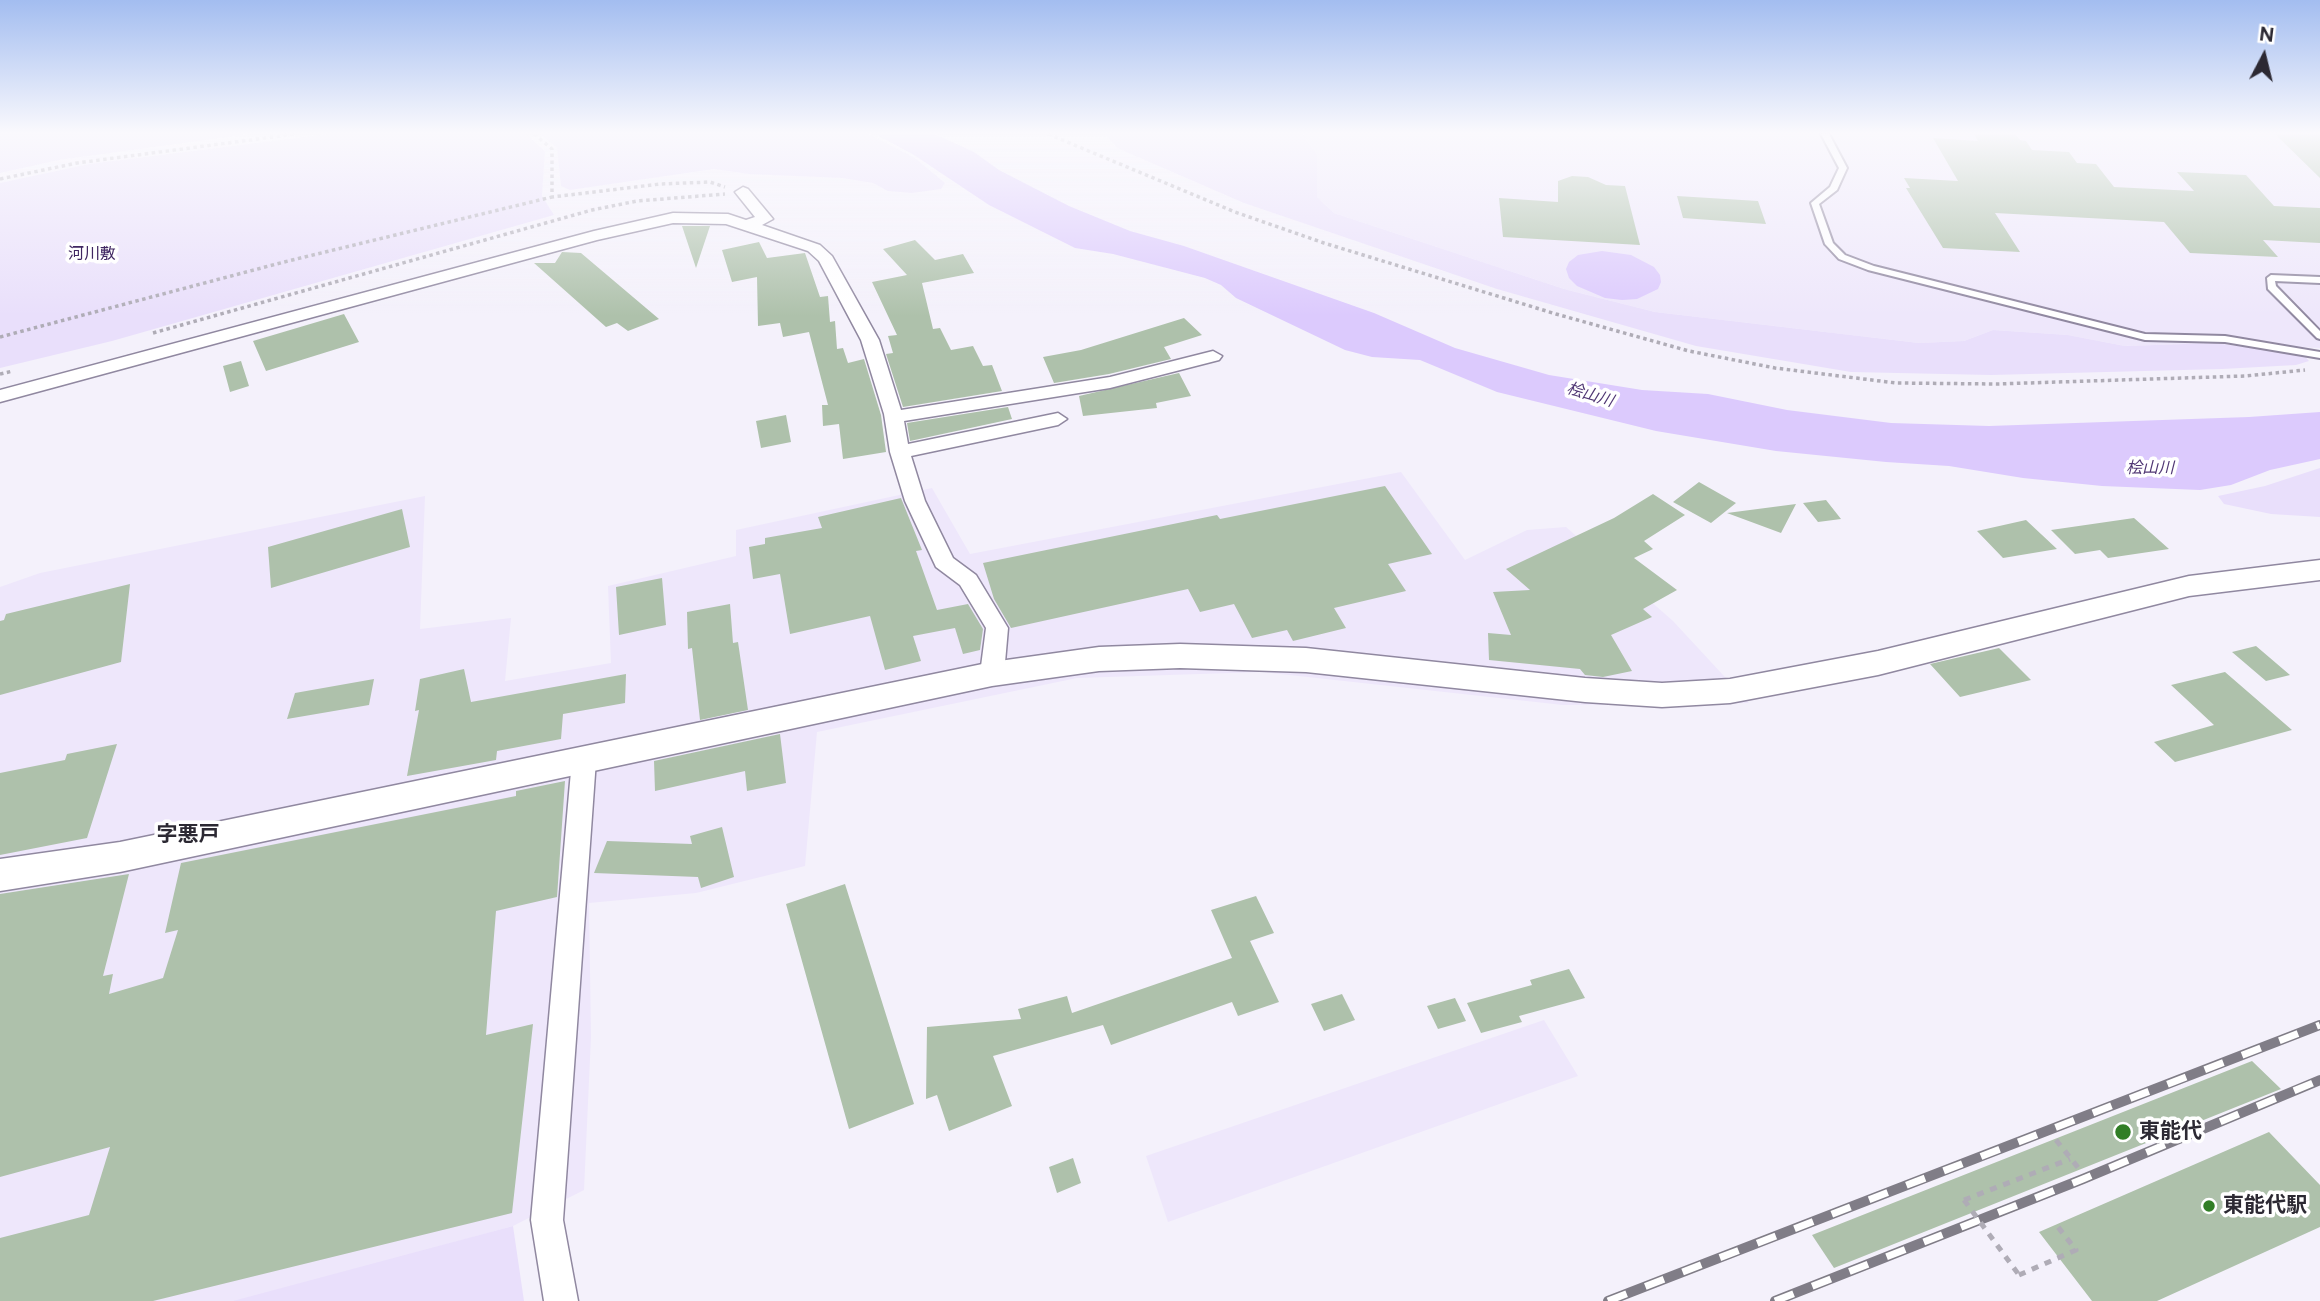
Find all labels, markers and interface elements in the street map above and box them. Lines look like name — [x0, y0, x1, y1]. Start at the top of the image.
north arrow — [2229, 21, 2299, 91]
text: N — [2258, 22, 2275, 47]
park label: 河川敷 — [68, 244, 116, 264]
water label: 桧山川 — [1564, 379, 1616, 411]
water label: 桧山川 — [2126, 458, 2174, 478]
district label: 字悪戸 — [157, 822, 219, 848]
place label: 東能代 — [2139, 1119, 2202, 1145]
marker: 東能代 — [2113, 1122, 2133, 1142]
place label: 東能代駅 — [2223, 1193, 2307, 1219]
marker: 東能代駅 — [2201, 1198, 2217, 1214]

